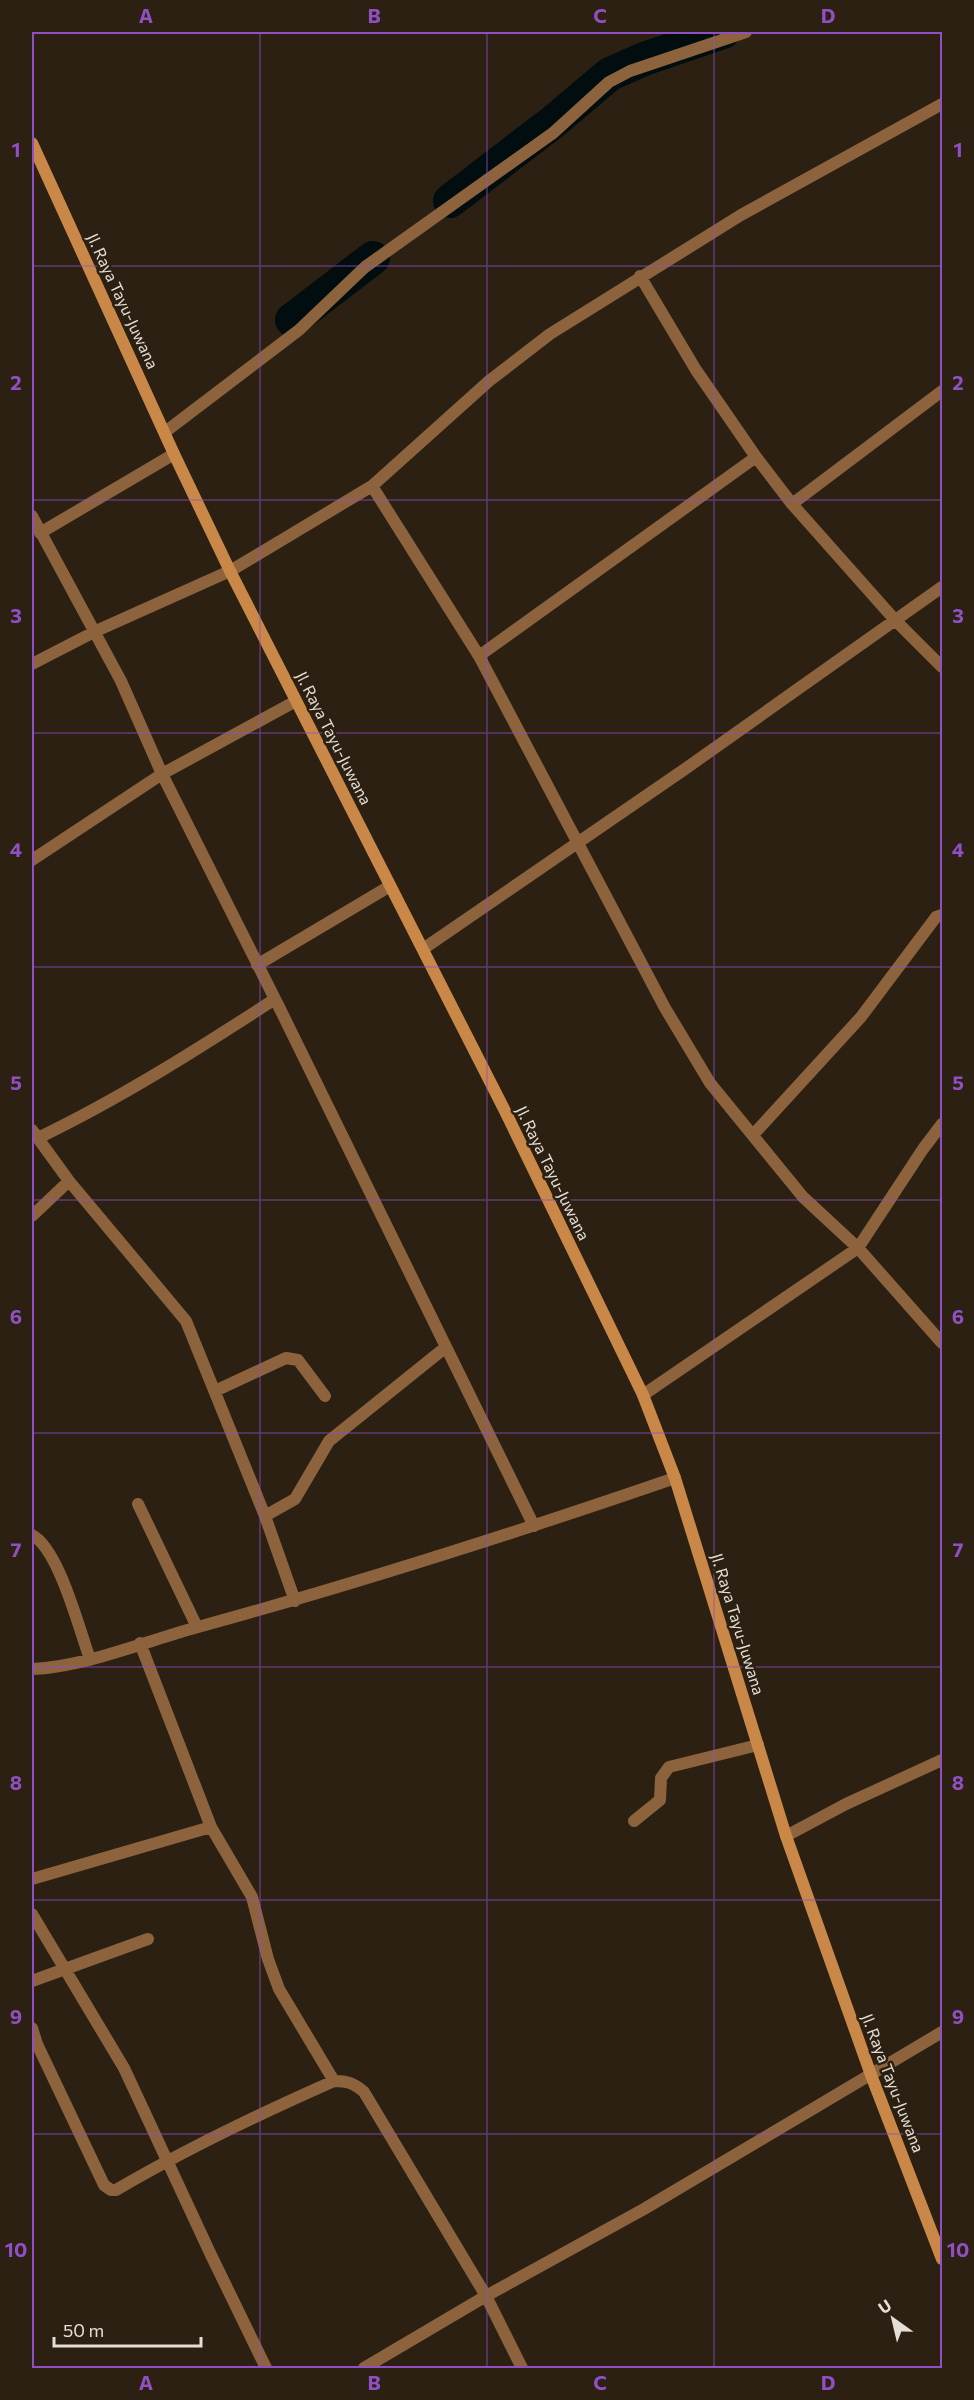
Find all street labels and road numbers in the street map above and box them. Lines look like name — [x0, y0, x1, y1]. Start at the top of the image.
street label: Jl. Raya Tayu-Juwana — [84, 230, 163, 371]
street label: Jl. Raya Tayu-Juwana — [293, 668, 376, 808]
street label: Jl. Raya Tayu-Juwana — [513, 1102, 594, 1243]
street label: Jl. Raya Tayu-Juwana — [708, 1551, 769, 1697]
street label: Jl. Raya Tayu-Juwana — [858, 2011, 929, 2155]

